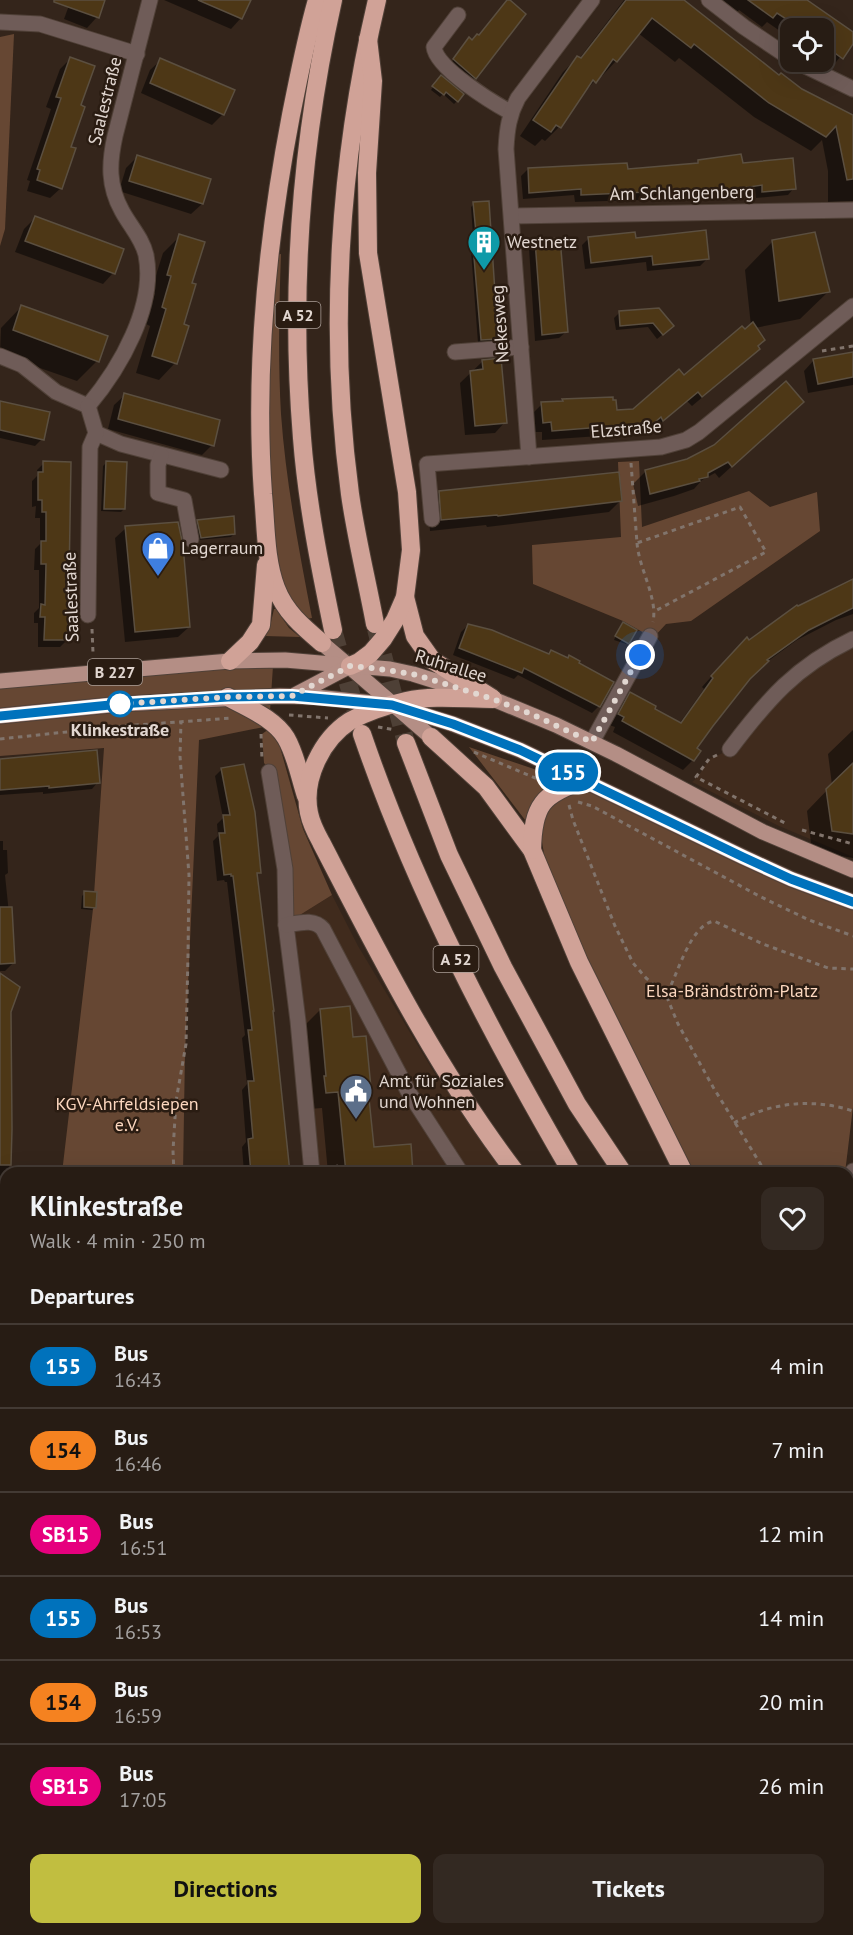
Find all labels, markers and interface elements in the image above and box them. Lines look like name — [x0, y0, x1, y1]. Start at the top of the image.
map controls — [780, 18, 834, 72]
button: locate — [780, 18, 834, 72]
street label: Saalestraße — [82, 54, 127, 147]
street label: Am Schlangenberg — [609, 180, 755, 205]
building icon: Westnetz — [466, 224, 502, 271]
place label: Westnetz — [507, 230, 577, 253]
street label: Nekesweg — [485, 284, 514, 364]
road number: A 52 — [276, 302, 320, 328]
street label: Elzstraße — [589, 414, 663, 443]
shop icon: Lagerraum — [140, 530, 176, 577]
place label: Lagerraum — [181, 536, 263, 559]
street label: Saalestraße — [57, 551, 84, 643]
your location — [625, 640, 655, 670]
street label: Ruhrallee — [413, 644, 490, 687]
road number: B 227 — [88, 659, 142, 685]
marker: Klinkestraße — [107, 691, 133, 717]
place label: Klinkestraße — [71, 718, 169, 741]
line badge: 155 — [534, 752, 602, 792]
text: 155 — [550, 759, 586, 786]
road number: A 52 — [434, 946, 478, 972]
park label: Elsa-Brändström-Platz — [646, 979, 818, 1002]
place label: Amt für Soziales und Wohnen — [379, 1069, 504, 1113]
public building icon: Amt für Soziales und Wohnen — [338, 1073, 374, 1120]
park label: KGV-Ahrfeldsiepen e.V. — [55, 1092, 199, 1136]
text: Klinkestraße — [30, 1187, 183, 1224]
button: heart — [761, 1187, 824, 1250]
text: Walk · 4 min · 250 m — [30, 1228, 206, 1254]
text: Departures — [30, 1282, 134, 1310]
text: Bus — [114, 1339, 148, 1367]
text: 4 min — [770, 1352, 824, 1380]
text: 155 — [45, 1353, 81, 1380]
text: 16:43 — [114, 1367, 162, 1393]
text: Bus — [114, 1423, 148, 1451]
text: 7 min — [772, 1436, 824, 1464]
text: 154 — [45, 1437, 81, 1464]
text: 16:46 — [114, 1451, 162, 1477]
text: Bus — [119, 1507, 153, 1535]
text: 12 min — [758, 1520, 824, 1548]
text: SB15 — [42, 1521, 89, 1548]
text: 16:51 — [119, 1535, 167, 1561]
text: Bus — [114, 1591, 148, 1619]
text: 14 min — [758, 1604, 824, 1632]
text: 155 — [45, 1605, 81, 1632]
text: 16:53 — [114, 1619, 162, 1645]
text: Bus — [114, 1675, 148, 1703]
text: 20 min — [758, 1688, 824, 1716]
text: 154 — [45, 1689, 81, 1716]
text: 16:59 — [114, 1703, 162, 1729]
text: Bus — [119, 1759, 153, 1787]
text: 26 min — [758, 1772, 824, 1800]
text: SB15 — [42, 1773, 89, 1800]
text: 17:05 — [119, 1787, 167, 1813]
button: Directions — [30, 1854, 421, 1923]
button: Tickets — [433, 1854, 824, 1923]

